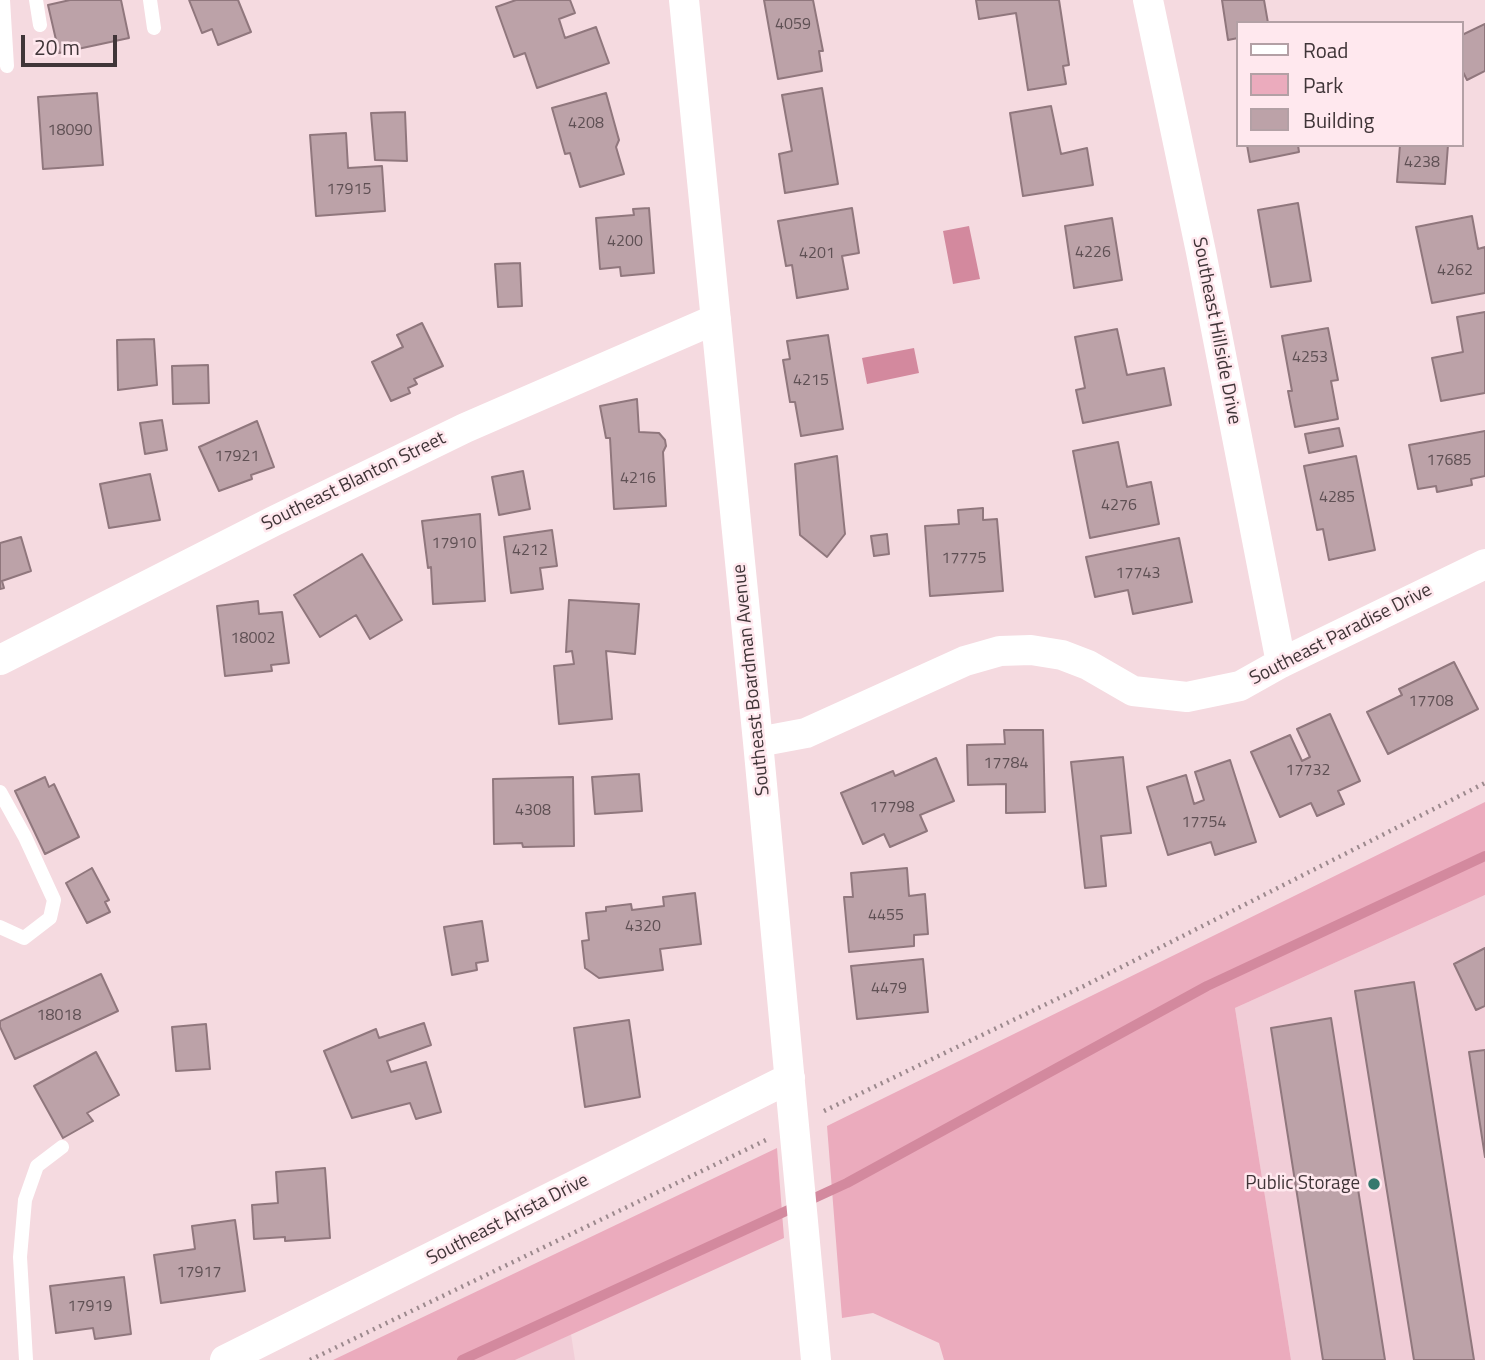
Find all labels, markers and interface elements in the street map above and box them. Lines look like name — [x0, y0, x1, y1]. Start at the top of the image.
house number: 4059 — [775, 15, 811, 35]
scale bar — [24, 21, 121, 65]
legend — [1236, 21, 1464, 147]
text: 20 m — [34, 31, 80, 63]
text: Road — [1303, 34, 1348, 66]
text: Park — [1303, 69, 1343, 101]
text: Building — [1303, 104, 1374, 136]
house number: 4208 — [568, 114, 604, 134]
house number: 18090 — [48, 121, 92, 141]
house number: 4238 — [1404, 153, 1440, 173]
house number: 17915 — [327, 180, 371, 200]
house number: 4200 — [607, 232, 643, 252]
street label: Southeast Hillside Drive — [1187, 235, 1245, 427]
house number: 4226 — [1075, 243, 1111, 263]
house number: 4201 — [799, 244, 835, 264]
house number: 4262 — [1437, 261, 1473, 281]
house number: 4253 — [1292, 348, 1328, 368]
house number: 4215 — [793, 371, 829, 391]
street label: Southeast Blanton Street — [258, 427, 450, 537]
house number: 17921 — [215, 447, 259, 467]
house number: 17685 — [1427, 451, 1471, 471]
house number: 4216 — [620, 469, 656, 489]
house number: 4285 — [1319, 488, 1355, 508]
house number: 4276 — [1101, 496, 1137, 516]
house number: 17910 — [432, 534, 476, 554]
house number: 4212 — [512, 541, 548, 561]
house number: 17775 — [942, 549, 986, 569]
street label: Southeast Boardman Avenue — [728, 563, 776, 797]
house number: 17743 — [1116, 564, 1160, 584]
street label: Southeast Paradise Drive — [1246, 579, 1436, 691]
house number: 18002 — [231, 629, 275, 649]
house number: 17708 — [1409, 692, 1453, 712]
house number: 17784 — [984, 754, 1028, 774]
house number: 17732 — [1286, 761, 1330, 781]
house number: 17798 — [870, 798, 914, 818]
house number: 4308 — [515, 801, 551, 821]
house number: 17754 — [1182, 813, 1226, 833]
house number: 4455 — [868, 906, 904, 926]
house number: 4320 — [625, 917, 661, 937]
house number: 4479 — [871, 979, 907, 999]
house number: 18018 — [37, 1006, 81, 1026]
street label: Southeast Arista Drive — [423, 1169, 593, 1271]
place label: Public Storage — [1245, 1173, 1360, 1195]
marker: Public Storage — [1366, 1176, 1382, 1192]
house number: 17917 — [177, 1263, 221, 1283]
house number: 17919 — [68, 1297, 112, 1317]

